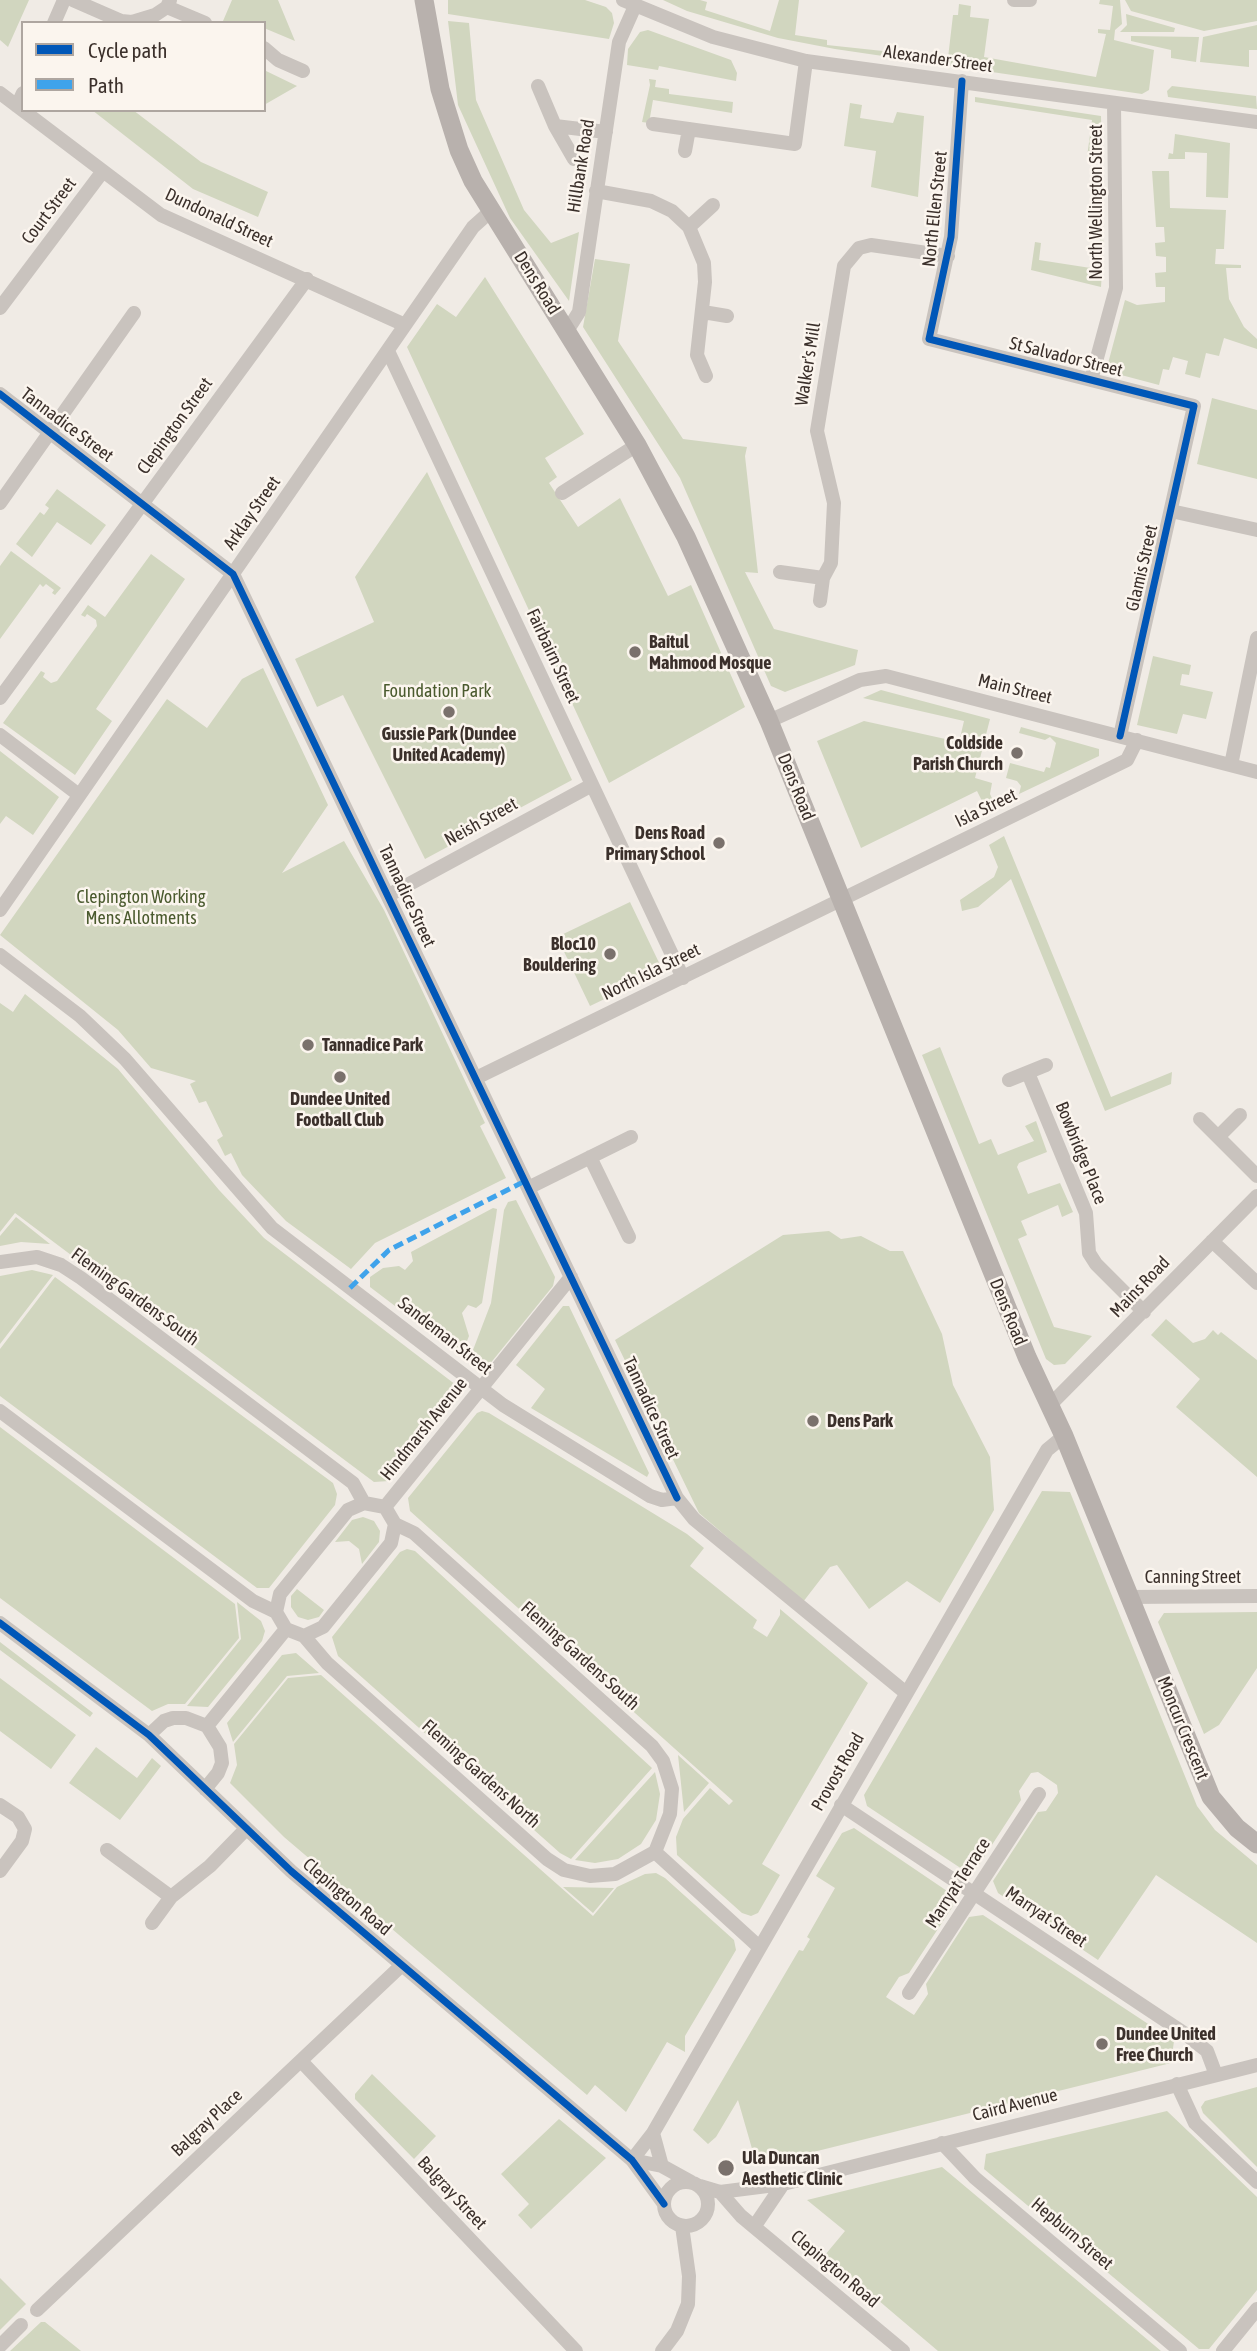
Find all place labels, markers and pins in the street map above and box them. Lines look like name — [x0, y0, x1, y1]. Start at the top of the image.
place label: Baitul Mahmood Mosque — [649, 631, 771, 674]
marker: Baitul Mahmood Mosque — [627, 644, 643, 660]
marker: Gussie Park (Dundee United Academy) — [441, 704, 457, 720]
place label: Gussie Park (Dundee United Academy) — [382, 723, 516, 766]
place label: Coldside Parish Church — [913, 732, 1003, 774]
marker: Coldside Parish Church — [1009, 745, 1025, 761]
place label: Dens Road Primary School — [606, 822, 705, 864]
marker: Dens Road Primary School — [711, 835, 727, 851]
place label: Bloc10 Bouldering — [523, 933, 596, 976]
marker: Bloc10 Bouldering — [602, 946, 618, 962]
place label: Tannadice Park — [322, 1034, 423, 1056]
marker: Tannadice Park — [300, 1037, 316, 1053]
marker: Dundee United Football Club — [332, 1069, 348, 1085]
place label: Dundee United Football Club — [290, 1088, 390, 1130]
place label: Dens Park — [827, 1410, 893, 1432]
marker: Dens Park — [805, 1413, 821, 1429]
place label: Dundee United Free Church — [1116, 2023, 1216, 2066]
marker: Dundee United Free Church — [1094, 2036, 1110, 2052]
place label: Ula Duncan Aesthetic Clinic — [742, 2147, 842, 2190]
marker: Ula Duncan Aesthetic Clinic — [716, 2158, 736, 2178]

